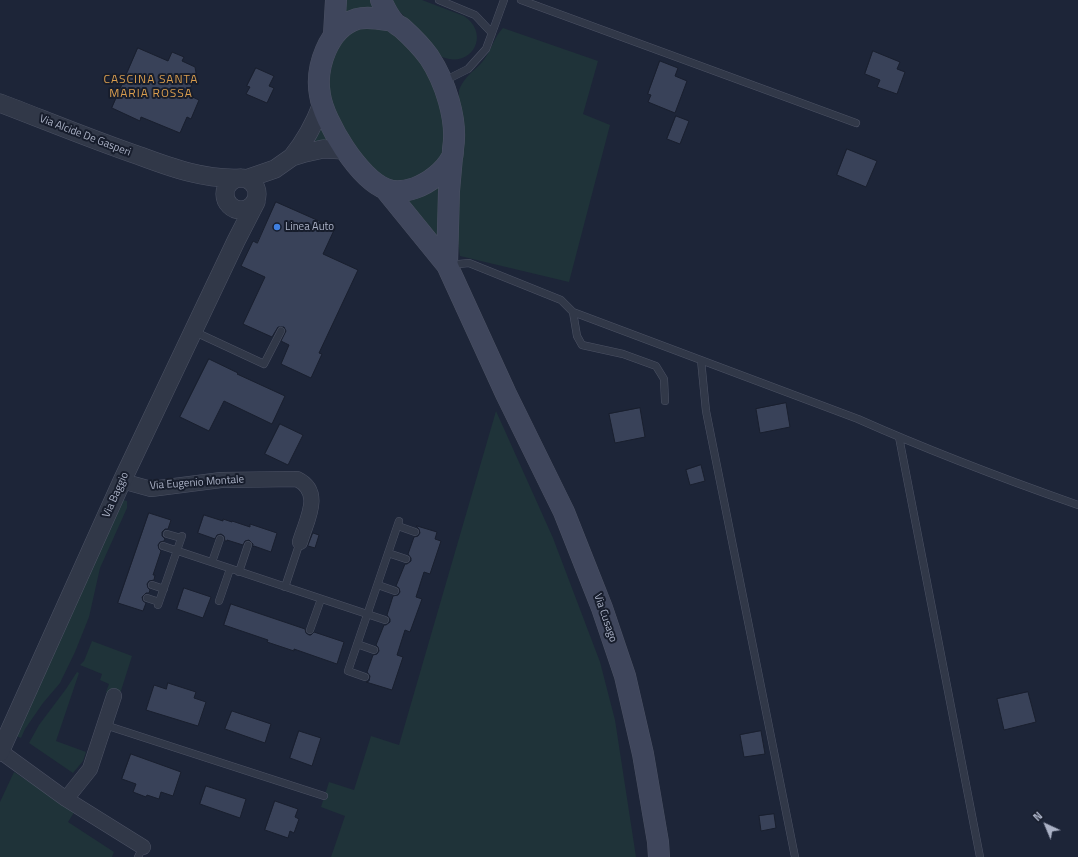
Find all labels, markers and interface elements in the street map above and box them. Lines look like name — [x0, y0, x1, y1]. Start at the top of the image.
district label: CASCINA SANTA MARIA ROSSA — [103, 73, 199, 101]
street label: Via Alcide De Gasperi — [37, 112, 133, 160]
place label: Linea Auto — [285, 220, 334, 234]
marker: Linea Auto — [272, 222, 282, 232]
street label: Via Baggio — [100, 470, 132, 520]
street label: Via Eugenio Montale — [149, 473, 245, 493]
street label: Via Cusago — [591, 592, 619, 644]
north arrow — [1026, 805, 1066, 845]
text: N — [1029, 808, 1046, 825]

